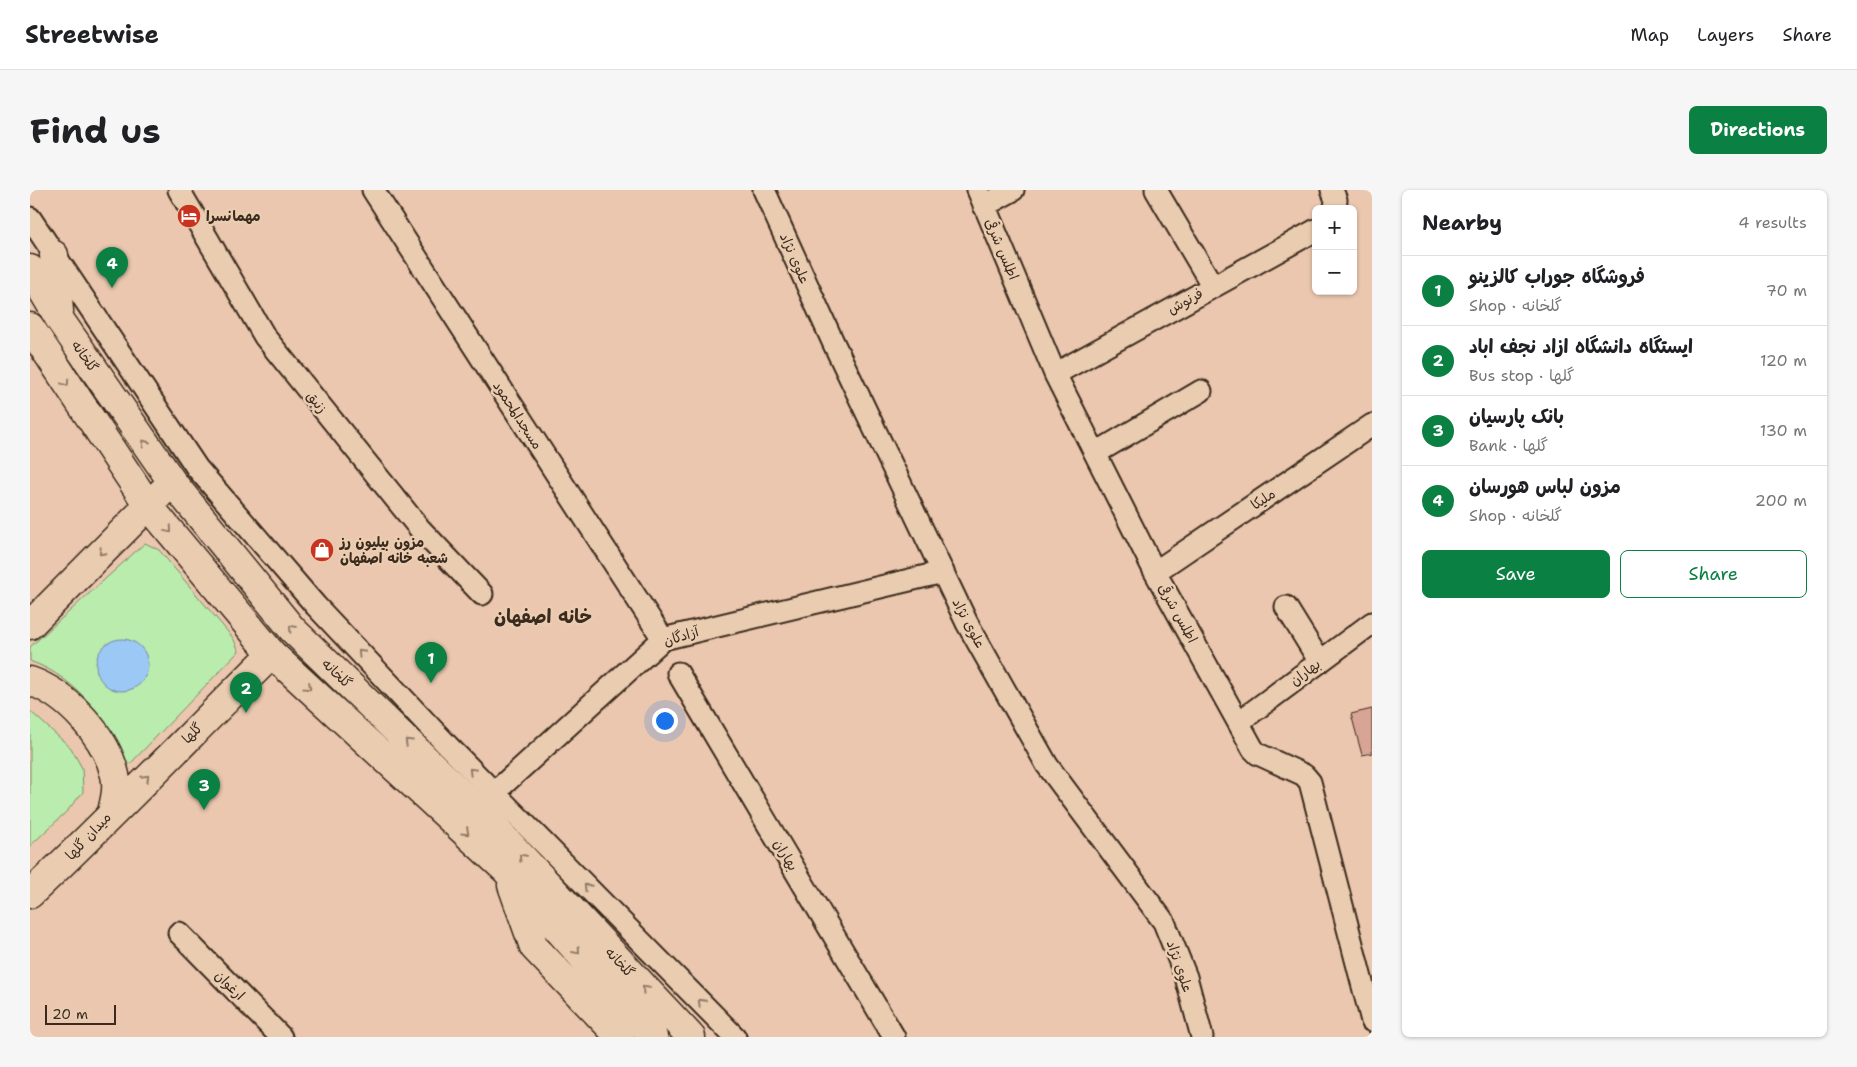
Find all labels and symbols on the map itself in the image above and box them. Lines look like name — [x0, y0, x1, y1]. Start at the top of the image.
hotel icon: مهمانسرا — [176, 203, 202, 229]
place label: مهمانسرا — [206, 207, 261, 225]
street label: اطلس شرقی — [981, 215, 1023, 283]
street label: علوی نژاد — [775, 230, 814, 287]
pin: 4 — [96, 247, 128, 288]
street label: فرنوش — [1164, 284, 1206, 318]
street label: گلخانه — [68, 336, 102, 376]
one-way arrow — [60, 377, 69, 386]
street label: مسجدالمحمود — [489, 377, 547, 453]
street label: زنبق — [303, 387, 331, 417]
one-way arrow — [142, 439, 151, 449]
street label: ملیکا — [1247, 484, 1279, 514]
one-way arrow — [164, 524, 172, 533]
place label: مزون بیلیون رز شعبه خانه اصفهان — [338, 533, 448, 567]
shop icon: مزون بیلیون رز شعبه خانه اصفهان — [309, 537, 335, 563]
one-way arrow — [99, 546, 108, 555]
street label: اطلس شرقی — [1154, 580, 1202, 646]
street label: علوی نژاد — [948, 595, 990, 651]
district label: خانه اصفهان — [494, 604, 592, 629]
street label: آزادگان — [661, 622, 701, 650]
one-way arrow — [289, 625, 298, 634]
pin: 1 — [415, 642, 447, 683]
one-way arrow — [358, 650, 367, 659]
street label: گلخانه — [318, 654, 356, 692]
street label: بهاران — [1286, 655, 1324, 689]
pin: 2 — [230, 672, 262, 713]
one-way arrow — [302, 681, 311, 690]
your location — [652, 708, 678, 734]
street label: گلها — [178, 719, 206, 747]
one-way arrow — [405, 739, 414, 748]
one-way arrow — [469, 768, 478, 777]
pin: 3 — [188, 769, 220, 810]
one-way arrow — [141, 775, 150, 784]
street label: میدان گلها — [61, 808, 115, 864]
one-way arrow — [460, 826, 469, 835]
street label: بهاران — [770, 836, 802, 874]
one-way arrow — [519, 854, 528, 863]
one-way arrow — [583, 884, 592, 893]
street label: علوی نژاد — [1162, 938, 1197, 995]
street label: گلخانه — [601, 943, 639, 981]
one-way arrow — [571, 945, 580, 954]
street label: ارغوان — [211, 966, 249, 1004]
one-way arrow — [642, 985, 651, 994]
one-way arrow — [698, 999, 707, 1008]
scale bar — [45, 1002, 116, 1025]

